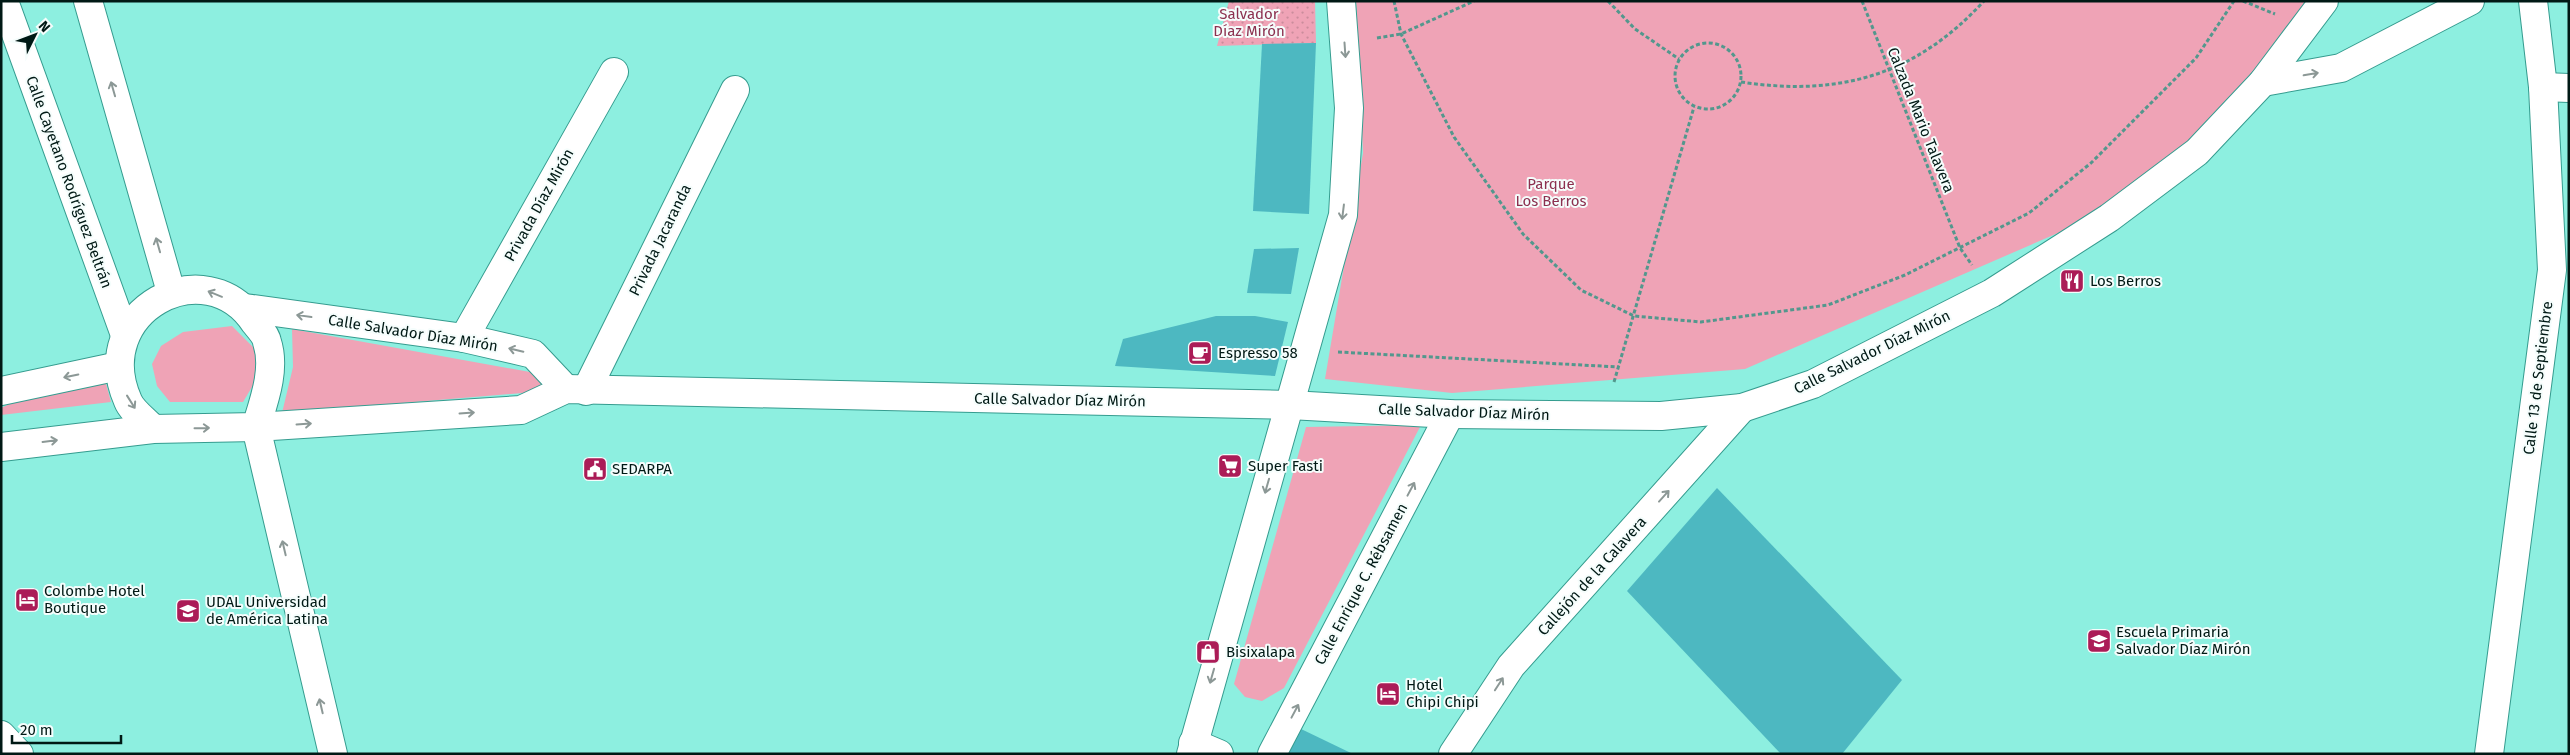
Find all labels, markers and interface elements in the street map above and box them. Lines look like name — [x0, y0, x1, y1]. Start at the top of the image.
park label: Salvador Díaz Mirón — [1213, 5, 1285, 40]
north arrow — [10, 10, 60, 60]
text: N — [35, 17, 54, 36]
one-way arrow — [1340, 42, 1349, 58]
street label: Calzada Mario Talavera — [1884, 45, 1958, 195]
one-way arrow — [2302, 68, 2318, 78]
street label: Calle Cayetano Rodríguez Beltrán — [22, 73, 116, 291]
one-way arrow — [107, 82, 117, 98]
street label: Privada Díaz Mirón — [501, 145, 577, 265]
park label: Parque Los Berros — [1515, 175, 1587, 210]
street label: Privada Jacaranda — [625, 181, 695, 299]
one-way arrow — [1338, 204, 1348, 220]
one-way arrow — [152, 238, 162, 254]
restaurant icon: Los Berros — [2059, 268, 2085, 294]
place label: Los Berros — [2090, 272, 2161, 290]
one-way arrow — [208, 288, 223, 298]
street label: Calle 13 de Septiembre — [2520, 300, 2556, 456]
street label: Calle Salvador Díaz Mirón — [1791, 306, 1953, 398]
one-way arrow — [296, 311, 312, 321]
street label: Calle Salvador Díaz Mirón — [327, 311, 499, 355]
cafe icon: Espresso 58 — [1187, 340, 1213, 366]
place label: Espresso 58 — [1218, 344, 1298, 362]
one-way arrow — [508, 345, 524, 354]
one-way arrow — [64, 372, 80, 382]
street label: Calle Salvador Díaz Mirón — [974, 390, 1146, 410]
one-way arrow — [126, 395, 136, 409]
street label: Calle Salvador Díaz Mirón — [1378, 400, 1550, 424]
one-way arrow — [458, 409, 474, 418]
one-way arrow — [296, 419, 312, 428]
one-way arrow — [194, 423, 210, 433]
one-way arrow — [41, 436, 57, 446]
supermarket icon: Super Fasti — [1217, 453, 1243, 479]
public building icon: SEDARPA — [582, 456, 608, 482]
place label: Super Fasti — [1248, 457, 1323, 475]
place label: SEDARPA — [612, 460, 672, 478]
one-way arrow — [1261, 477, 1271, 493]
one-way arrow — [1407, 482, 1416, 497]
one-way arrow — [1658, 489, 1669, 502]
street label: Calle Enrique C. Rébsamen — [1311, 500, 1411, 668]
street label: Callejón de la Calavera — [1534, 513, 1650, 639]
one-way arrow — [279, 541, 288, 557]
place label: Colombe Hotel Boutique — [44, 582, 145, 617]
hotel icon: Colombe Hotel Boutique — [14, 587, 40, 613]
place label: UDAL Universidad de América Latina — [206, 593, 328, 628]
school or university icon: UDAL Universidad de América Latina — [175, 598, 201, 624]
place label: Escuela Primaria Salvador Díaz Mirón — [2116, 623, 2251, 658]
school or university icon: Escuela Primaria Salvador Díaz Mirón — [2086, 628, 2112, 654]
shop icon: Bisixalapa — [1195, 639, 1221, 665]
place label: Bisixalapa — [1226, 643, 1295, 661]
one-way arrow — [1207, 667, 1217, 683]
place label: Hotel Chipi Chipi — [1406, 676, 1479, 711]
one-way arrow — [1494, 677, 1505, 691]
hotel icon: Hotel Chipi Chipi — [1375, 681, 1401, 707]
one-way arrow — [316, 699, 325, 715]
one-way arrow — [1290, 703, 1300, 718]
scale bar — [12, 712, 121, 744]
text: 20 m — [20, 721, 53, 739]

